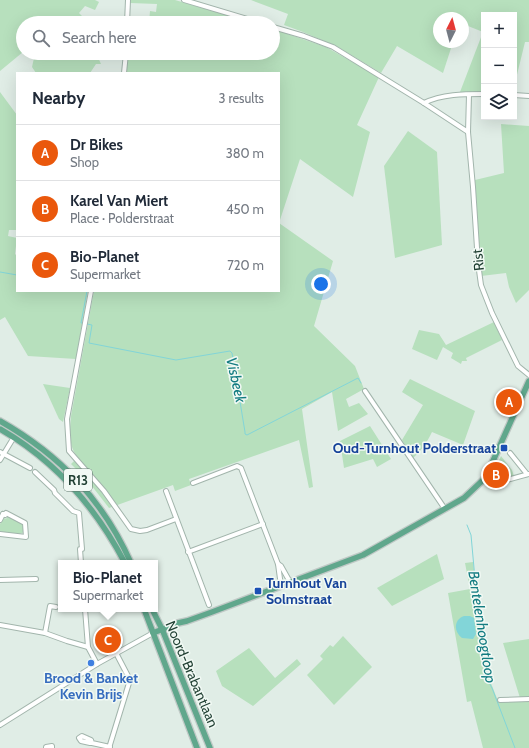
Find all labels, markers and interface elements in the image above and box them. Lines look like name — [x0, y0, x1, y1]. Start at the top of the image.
north arrow — [433, 12, 469, 48]
map controls — [481, 12, 517, 120]
button: + — [481, 12, 517, 48]
search box — [16, 16, 280, 60]
icon: search — [30, 27, 52, 49]
text: Search here — [62, 29, 137, 47]
button: − — [481, 48, 517, 84]
button: layers — [481, 84, 517, 120]
text: Nearby — [32, 88, 85, 108]
text: 3 results — [218, 90, 264, 106]
text: Dr Bikes — [70, 136, 123, 154]
text: A — [41, 145, 49, 161]
text: 380 m — [226, 145, 264, 161]
text: Shop — [70, 154, 99, 170]
text: Karel Van Miert — [70, 192, 168, 210]
text: B — [41, 201, 49, 217]
text: 450 m — [226, 201, 264, 217]
text: Place · Polderstraat — [70, 210, 174, 226]
text: Bio-Planet — [70, 248, 139, 266]
street label: Rist — [468, 248, 488, 272]
text: C — [41, 257, 49, 273]
text: 720 m — [227, 257, 264, 273]
text: Supermarket — [70, 266, 141, 282]
your location — [311, 274, 331, 294]
water label: Visbeek — [222, 356, 250, 405]
pin: A — [496, 387, 522, 417]
place label: Oud-Turnhout Polderstraat — [333, 439, 496, 457]
marker: Oud-Turnhout Polderstraat — [499, 443, 509, 453]
pin: B — [483, 460, 509, 490]
road number: R13 — [64, 469, 92, 491]
popup — [58, 560, 158, 612]
text: Bio-Planet — [73, 569, 142, 587]
water label: Bentelenhoogtloop — [464, 570, 500, 685]
place label: Turnhout Van Solmstraat — [266, 574, 347, 608]
marker: Turnhout Van Solmstraat — [253, 586, 263, 596]
text: Supermarket — [73, 587, 143, 603]
street label: Noord-Brabantlaan — [161, 618, 223, 730]
pin: C — [95, 625, 121, 655]
marker: Brood & Banket Kevin Brijs — [86, 658, 96, 668]
place label: Brood & Banket Kevin Brijs — [44, 669, 138, 703]

